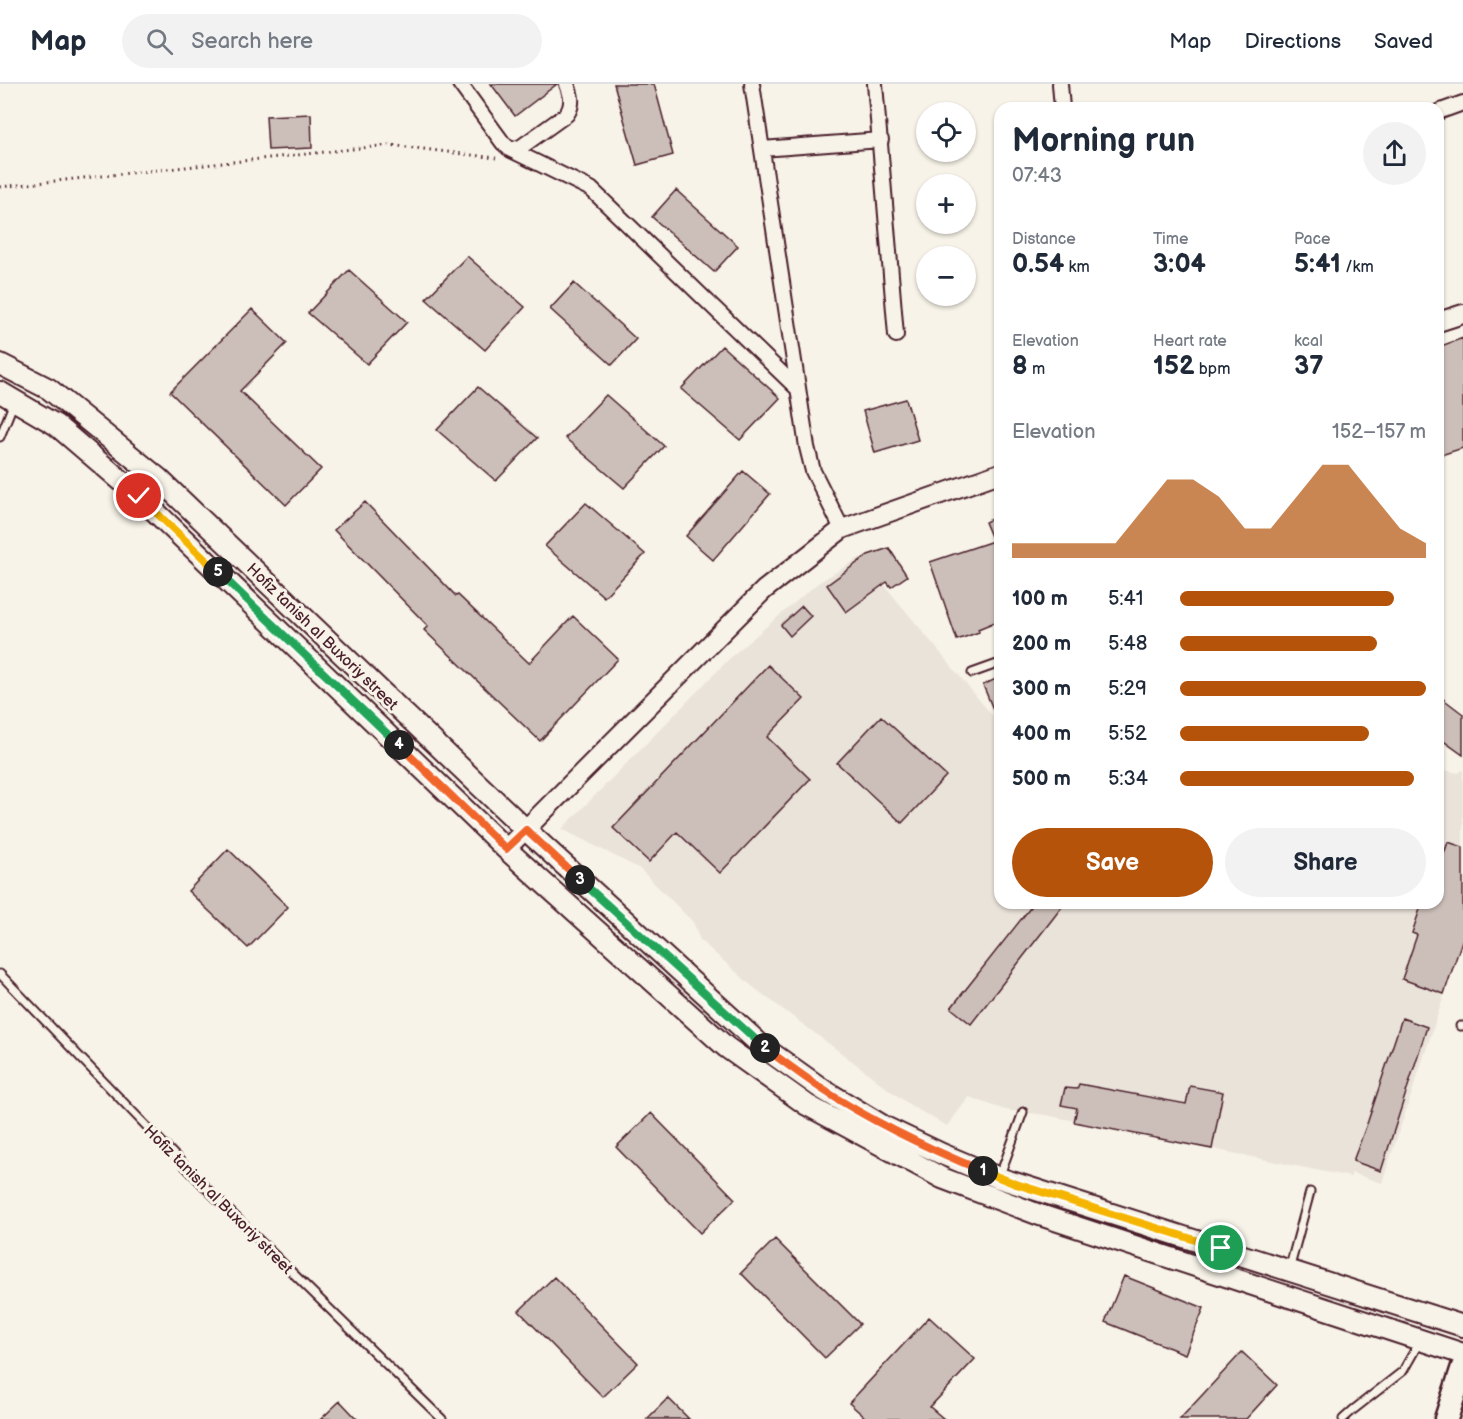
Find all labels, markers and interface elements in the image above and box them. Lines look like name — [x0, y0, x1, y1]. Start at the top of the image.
search box — [122, 14, 542, 68]
text: Map — [30, 25, 86, 58]
icon: search — [143, 25, 176, 58]
text: Search here — [191, 28, 313, 55]
text: Map — [1169, 29, 1212, 54]
text: Directions — [1245, 29, 1341, 54]
text: Saved — [1374, 29, 1433, 54]
map controls — [916, 102, 976, 306]
button: locate — [916, 102, 976, 162]
text: Morning run — [1012, 121, 1195, 161]
button: share — [1363, 122, 1426, 185]
text: 07:43 — [1012, 164, 1062, 188]
button: + — [916, 174, 976, 234]
text: Distance — [1012, 230, 1076, 249]
text: Time — [1153, 230, 1188, 249]
text: Pace — [1294, 230, 1330, 249]
button: − — [916, 246, 976, 306]
text: 0.54 — [1012, 249, 1064, 280]
text: 3:04 — [1153, 249, 1206, 280]
text: 5:41 — [1294, 249, 1341, 280]
text: km — [1064, 258, 1090, 277]
text: /km — [1341, 258, 1374, 277]
text: Elevation — [1012, 332, 1079, 351]
text: Heart rate — [1153, 332, 1227, 351]
text: kcal — [1294, 332, 1323, 351]
text: 8 — [1012, 351, 1028, 382]
text: 152 — [1153, 351, 1195, 382]
text: 37 — [1294, 351, 1324, 382]
text: m — [1028, 360, 1045, 379]
text: bpm — [1195, 360, 1230, 379]
text: Elevation — [1012, 420, 1095, 444]
text: 152–157 m — [1332, 420, 1426, 444]
pin — [113, 470, 164, 521]
icon: check — [122, 479, 155, 512]
pin: 5 — [203, 557, 233, 587]
street label: Hofiz tanish al Buxoriy street — [242, 560, 402, 714]
text: 5 — [213, 562, 223, 581]
text: 100 m — [1012, 587, 1068, 611]
text: 5:41 — [1108, 587, 1143, 611]
text: 200 m — [1012, 632, 1071, 656]
text: 5:48 — [1108, 632, 1147, 656]
text: 300 m — [1012, 677, 1071, 701]
text: 5:29 — [1108, 677, 1147, 701]
text: 400 m — [1012, 722, 1071, 746]
text: 5:52 — [1108, 722, 1147, 746]
pin: 4 — [384, 730, 414, 760]
text: 4 — [394, 735, 404, 754]
text: 500 m — [1012, 767, 1071, 791]
text: 5:34 — [1108, 767, 1148, 791]
button: Save — [1012, 828, 1213, 897]
button: Share — [1225, 828, 1426, 897]
pin: 3 — [565, 865, 595, 895]
text: 3 — [575, 870, 585, 889]
pin: 2 — [750, 1033, 780, 1063]
text: 2 — [760, 1038, 770, 1057]
street label: Hofiz tanish al Buxoriy street — [139, 1122, 296, 1279]
pin: 1 — [968, 1156, 998, 1186]
text: 1 — [980, 1161, 986, 1180]
pin — [1195, 1222, 1246, 1273]
icon: arrive — [1204, 1231, 1237, 1264]

